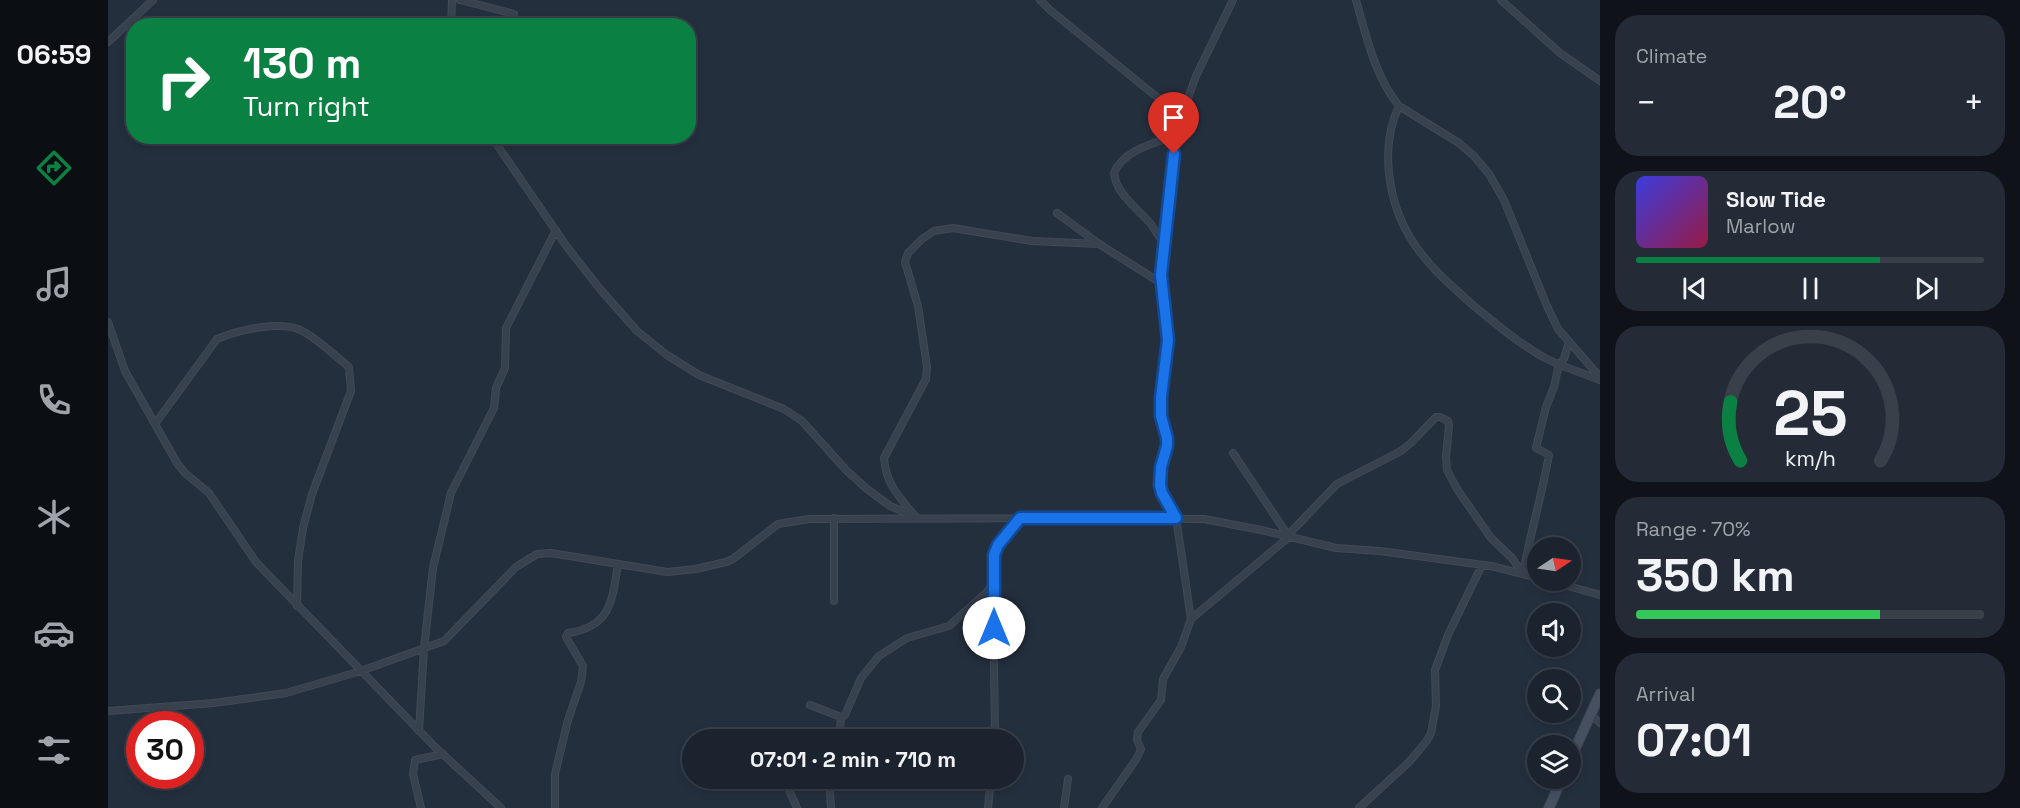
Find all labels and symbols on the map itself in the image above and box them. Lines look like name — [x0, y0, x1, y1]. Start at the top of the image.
pin — [1148, 92, 1199, 154]
north arrow — [1527, 537, 1581, 591]
position arrow — [962, 596, 1026, 660]
speed limit sign: 30 — [126, 711, 204, 789]

